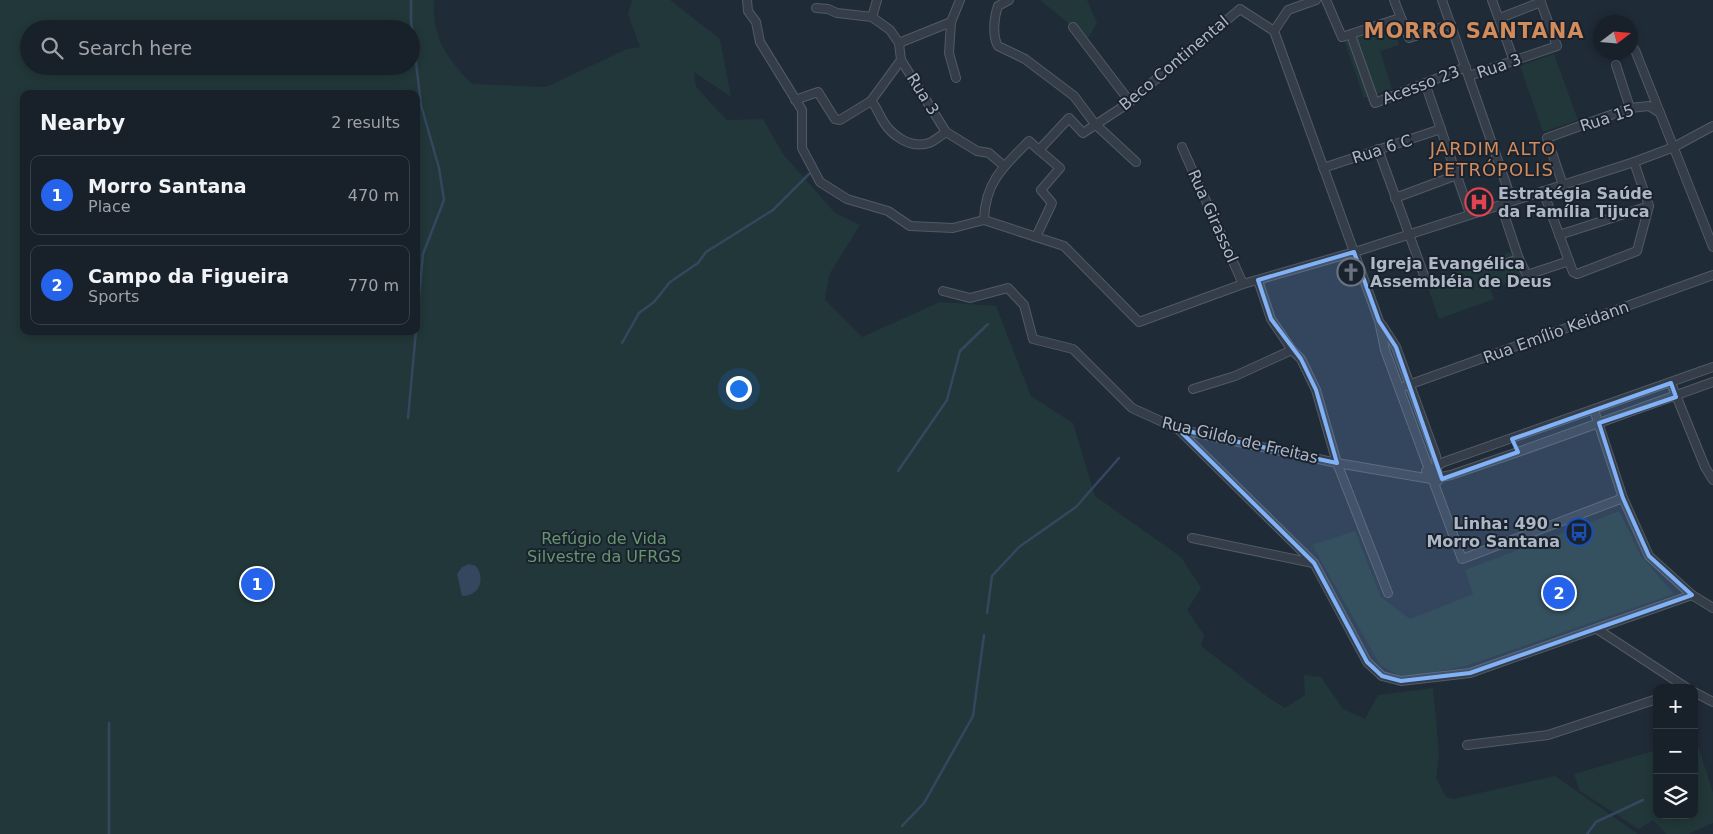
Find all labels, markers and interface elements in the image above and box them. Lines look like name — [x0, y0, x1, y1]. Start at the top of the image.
street label: Beco Continental — [1115, 12, 1233, 114]
north arrow — [1593, 15, 1638, 60]
district label: MORRO SANTANA — [1364, 19, 1584, 43]
search box — [20, 20, 420, 75]
icon: search — [38, 34, 66, 62]
text: Search here — [78, 37, 192, 59]
street label: Rua 3 — [1474, 50, 1524, 82]
street label: Acesso 23 — [1380, 62, 1462, 108]
street label: Rua 3 — [903, 70, 943, 118]
street label: Rua 15 — [1578, 100, 1636, 136]
text: Nearby — [40, 111, 125, 135]
text: 2 results — [331, 113, 400, 132]
street label: Rua 6 C — [1350, 130, 1414, 168]
district label: JARDIM ALTO PETRÓPOLIS — [1429, 138, 1556, 180]
street label: Rua Girassol — [1184, 167, 1242, 265]
text: Morro Santana — [88, 175, 247, 197]
place label: Estratégia Saúde da Família Tijuca — [1498, 184, 1653, 221]
text: 1 — [51, 186, 63, 205]
text: 470 m — [348, 186, 399, 205]
hospital icon: Estratégia Saúde da Família Tijuca — [1464, 187, 1494, 217]
text: Place — [88, 197, 131, 216]
place label: Igreja Evangélica Assembléia de Deus — [1370, 254, 1552, 291]
church icon: Igreja Evangélica Assembléia de Deus — [1336, 257, 1366, 287]
text: Campo da Figueira — [88, 265, 289, 287]
text: 2 — [51, 276, 63, 295]
text: 770 m — [348, 276, 399, 295]
text: Sports — [88, 287, 139, 306]
street label: Rua Emílio Keidann — [1481, 297, 1631, 367]
your location — [726, 376, 752, 402]
street label: Rua Gildo de Freitas — [1160, 413, 1320, 467]
place label: Linha: 490 - Morro Santana — [1426, 514, 1560, 551]
bus stop icon: Linha: 490 - Morro Santana — [1564, 517, 1594, 547]
park label: Refúgio de Vida Silvestre da UFRGS — [527, 529, 681, 566]
pin: 1 — [241, 565, 273, 603]
pin: 2 — [1543, 574, 1575, 612]
map controls — [1653, 684, 1698, 819]
button: + — [1653, 684, 1698, 729]
button: − — [1653, 729, 1698, 774]
button: layers — [1653, 774, 1698, 819]

